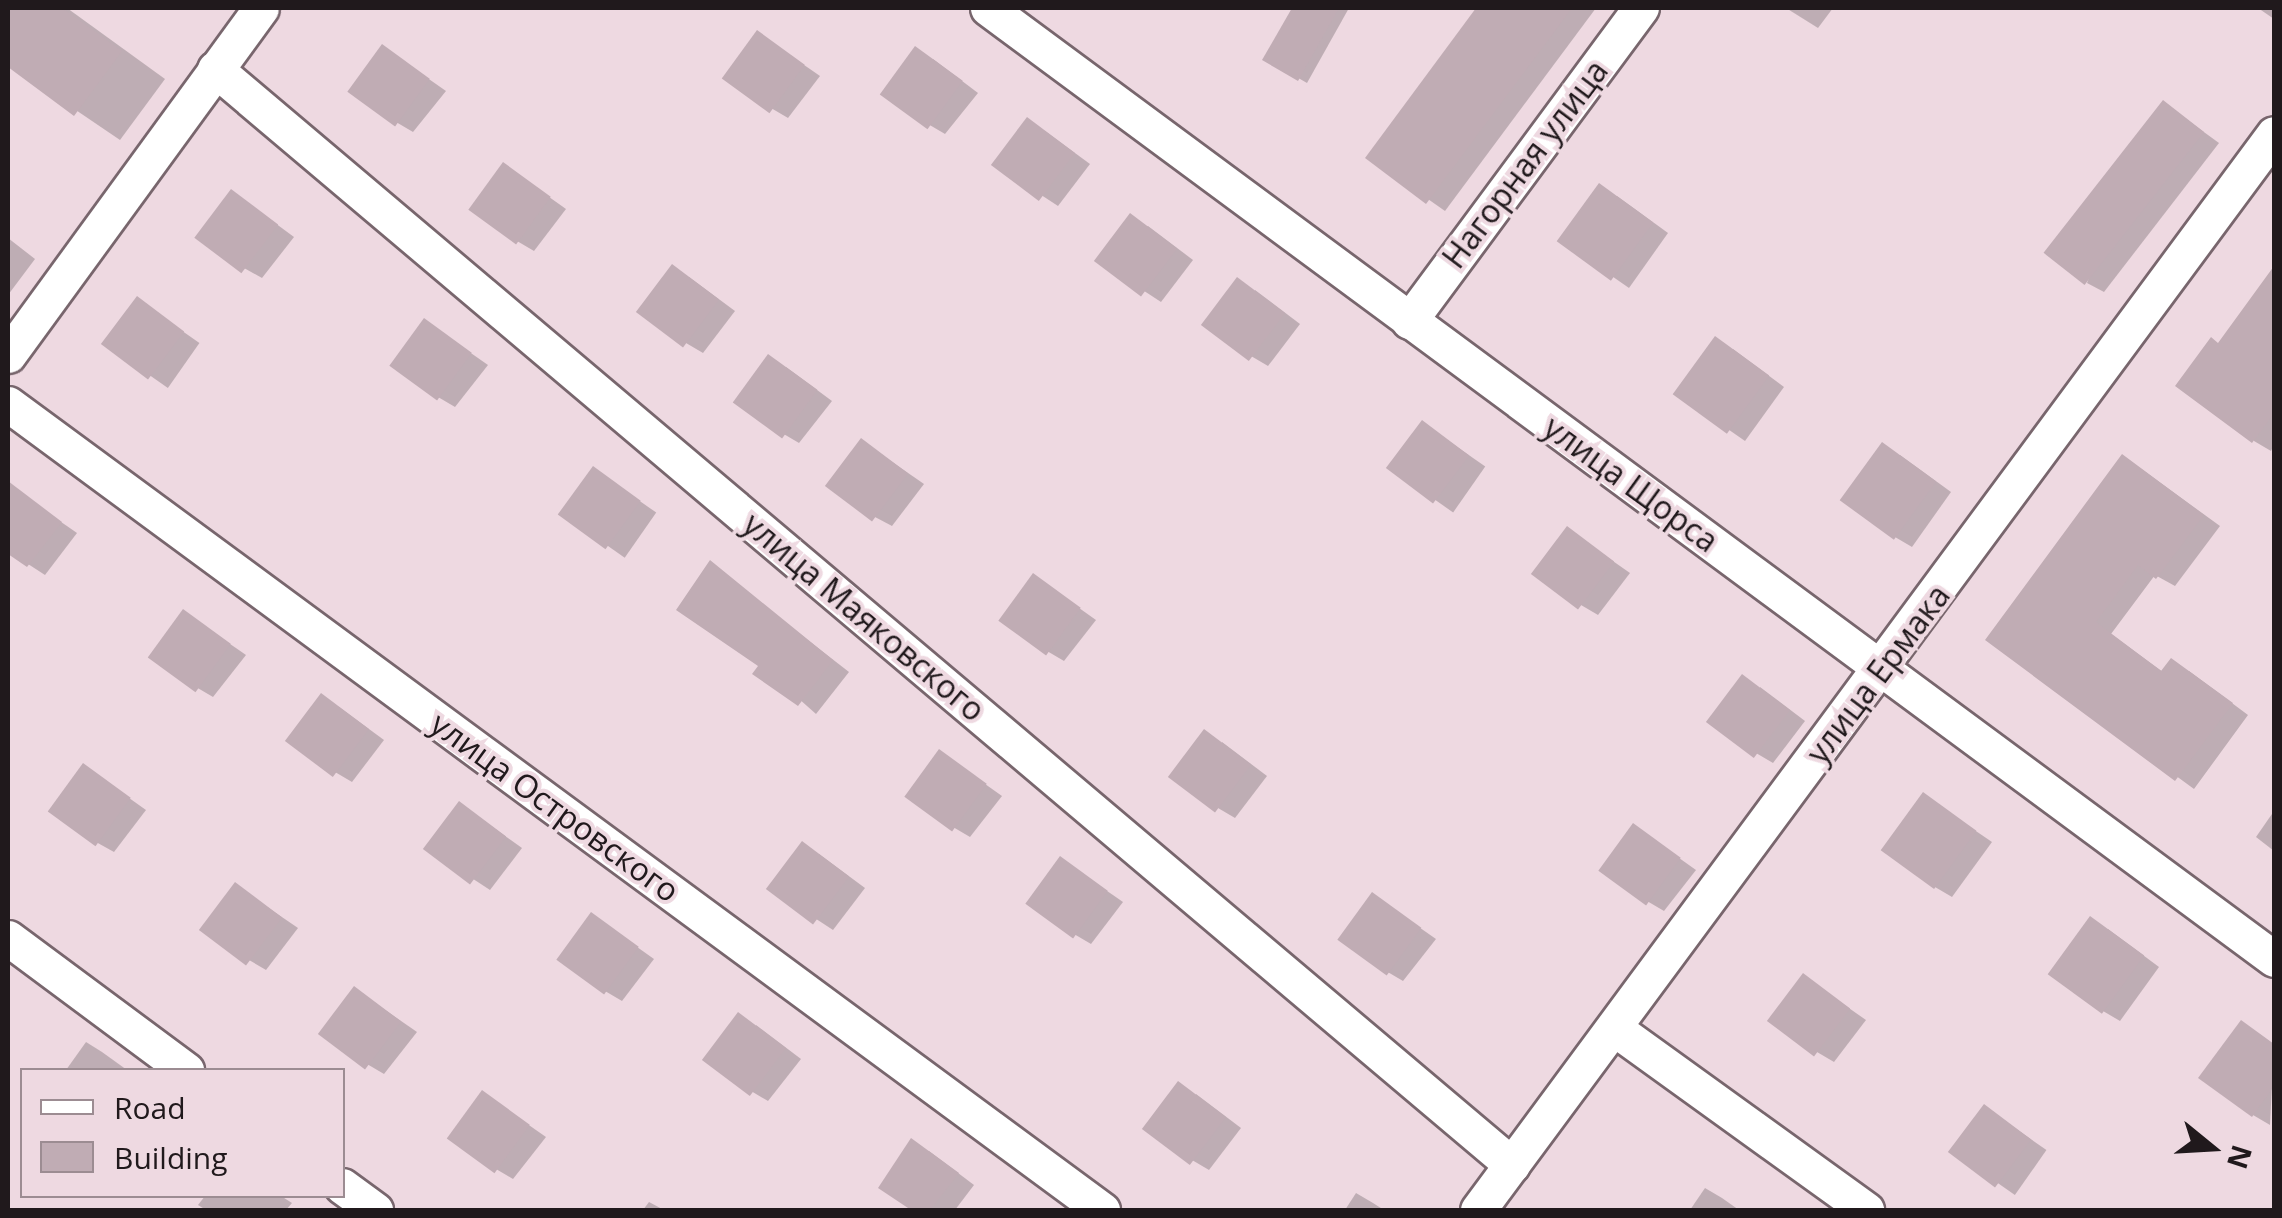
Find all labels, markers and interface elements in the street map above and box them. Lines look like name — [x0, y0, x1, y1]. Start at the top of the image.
street label: Нагорная улица — [1434, 52, 1616, 276]
street label: улица Щорса — [1536, 408, 1726, 560]
street label: улица Маяковского — [735, 505, 993, 729]
street label: улица Ермака — [1798, 577, 1958, 771]
street label: улица Островского — [423, 704, 687, 910]
legend — [20, 1068, 345, 1198]
text: Road — [114, 1087, 186, 1128]
north arrow — [2162, 1098, 2262, 1198]
text: Building — [114, 1137, 228, 1178]
text: N — [2219, 1141, 2262, 1174]

